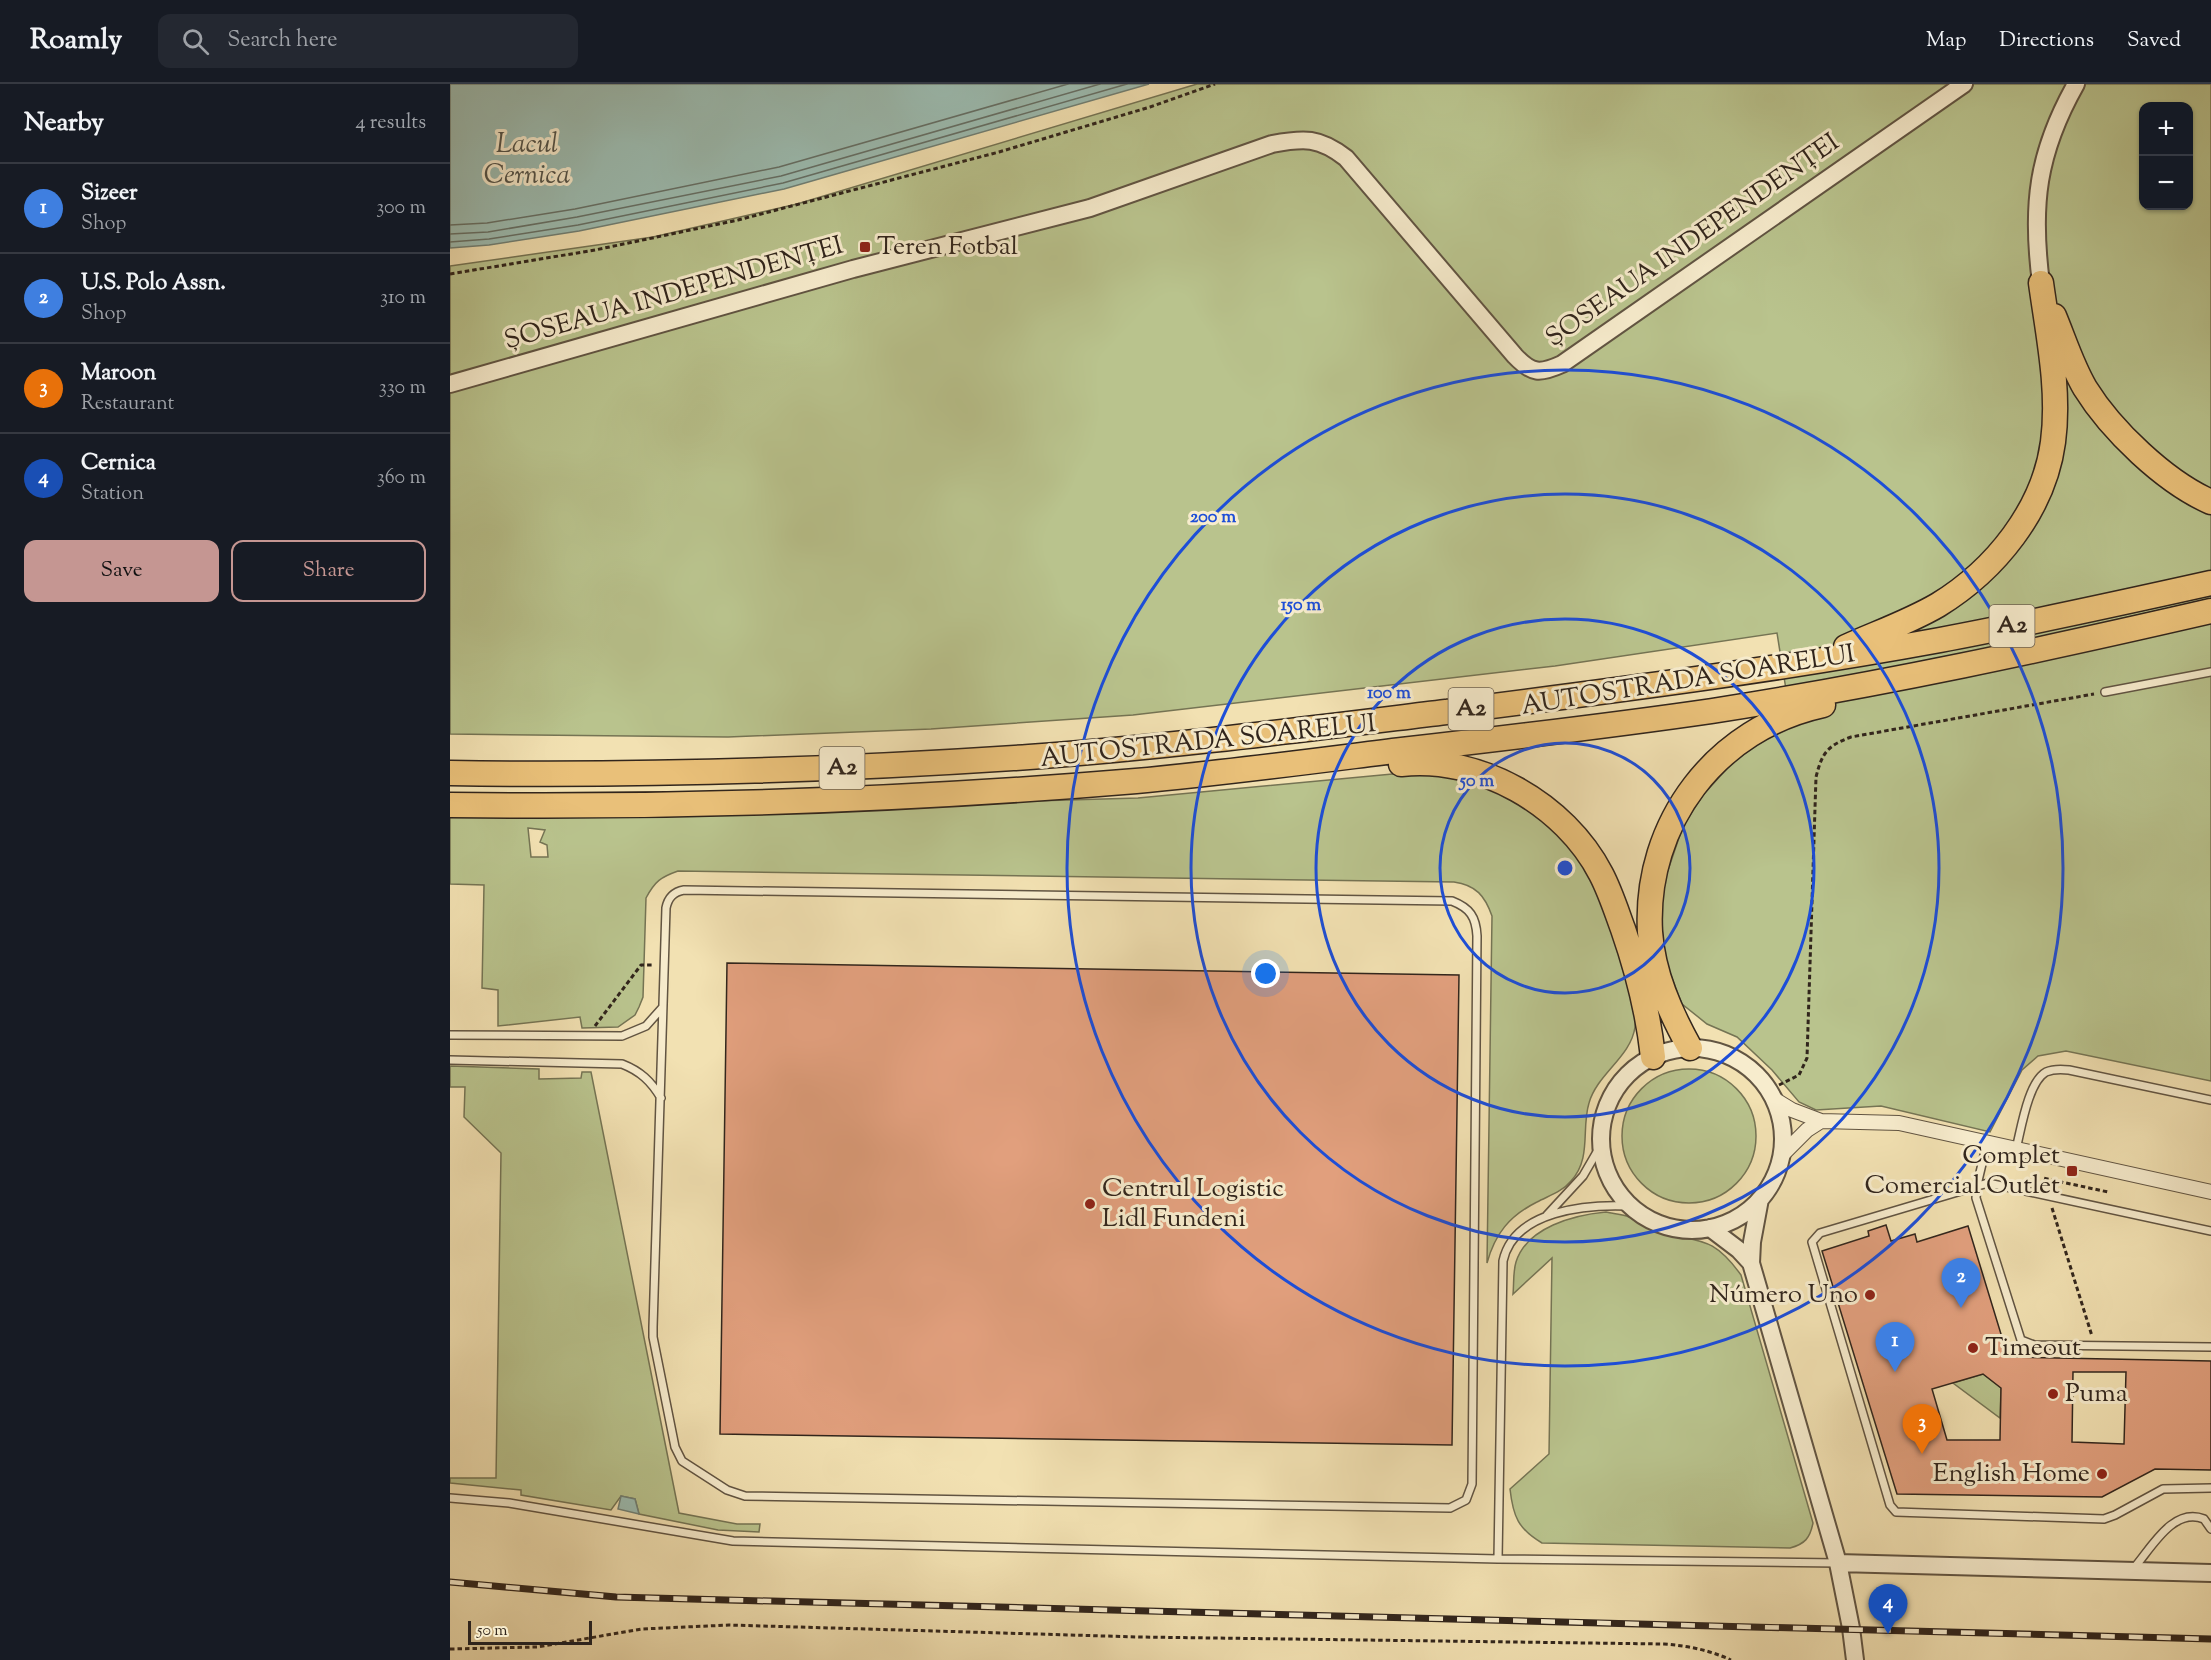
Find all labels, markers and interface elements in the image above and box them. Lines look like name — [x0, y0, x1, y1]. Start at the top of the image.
search box — [158, 14, 578, 68]
text: Roamly — [30, 21, 122, 61]
icon: search — [179, 25, 212, 58]
text: Search here — [227, 25, 338, 57]
text: Map — [1926, 26, 1966, 56]
text: Directions — [1999, 26, 2094, 56]
text: Saved — [2127, 26, 2181, 56]
map controls — [2139, 102, 2193, 210]
button: + — [2139, 102, 2193, 156]
text: Nearby — [24, 105, 104, 142]
text: 4 results — [355, 109, 426, 138]
street label: ȘOSEAUA INDEPENDENȚEI — [1539, 125, 1848, 357]
water label: Lacul Cernica — [484, 126, 570, 196]
button: − — [2139, 156, 2193, 210]
text: Sizeer — [81, 178, 137, 210]
text: 1 — [40, 194, 47, 223]
text: 300 m — [376, 194, 426, 223]
text: Shop — [81, 210, 126, 239]
street label: ȘOSEAUA INDEPENDENȚEI — [500, 228, 848, 360]
place label: Teren Fotbal — [877, 229, 1018, 266]
marker: Teren Fotbal — [858, 240, 872, 254]
text: U.S. Polo Assn. — [81, 268, 226, 300]
text: 2 — [39, 284, 48, 313]
text: 310 m — [380, 284, 426, 313]
text: Shop — [81, 300, 126, 329]
text: Maroon — [81, 358, 156, 390]
text: 3 — [39, 374, 48, 403]
text: 330 m — [379, 374, 426, 403]
text: Restaurant — [81, 390, 174, 419]
text: Cernica — [81, 448, 156, 480]
text: 4 — [38, 464, 49, 493]
text: 360 m — [377, 464, 426, 493]
text: Station — [81, 480, 144, 509]
text: 200 m — [1190, 505, 1236, 531]
button: Save — [24, 540, 219, 602]
button: Share — [231, 540, 426, 602]
text: 150 m — [1281, 593, 1321, 619]
road number: A2 — [1990, 605, 2034, 647]
street label: AUTOSTRADA SOARELUI — [1519, 636, 1858, 726]
text: 100 m — [1367, 681, 1411, 707]
road number: A2 — [1448, 688, 1494, 730]
street label: AUTOSTRADA SOARELUI — [1038, 706, 1378, 778]
road number: A2 — [820, 747, 864, 789]
text: 50 m — [1458, 769, 1494, 795]
centre of rings — [1555, 858, 1575, 878]
your location — [1251, 959, 1280, 988]
place label: Complet Comercial Outlet — [1865, 1138, 2060, 1205]
marker: Complet Comercial Outlet — [2065, 1164, 2079, 1178]
place label: Centrul Logistic Lidl Fundeni — [1102, 1171, 1284, 1238]
marker: Centrul Logistic Lidl Fundeni — [1083, 1197, 1097, 1211]
pin: 2 — [1942, 1258, 1980, 1308]
place label: Número Uno — [1709, 1277, 1858, 1314]
marker: Número Uno — [1863, 1288, 1877, 1302]
pin: 1 — [1876, 1322, 1914, 1372]
place label: Timeout — [1985, 1330, 2081, 1367]
marker: Timeout — [1966, 1341, 1980, 1355]
place label: Puma — [2065, 1376, 2128, 1413]
marker: Puma — [2046, 1387, 2060, 1401]
pin: 3 — [1902, 1404, 1942, 1454]
place label: English Home — [1933, 1456, 2090, 1493]
marker: English Home — [2095, 1467, 2109, 1481]
pin: 4 — [1868, 1584, 1908, 1634]
scale bar — [468, 1618, 592, 1646]
text: 50 m — [477, 1620, 508, 1643]

